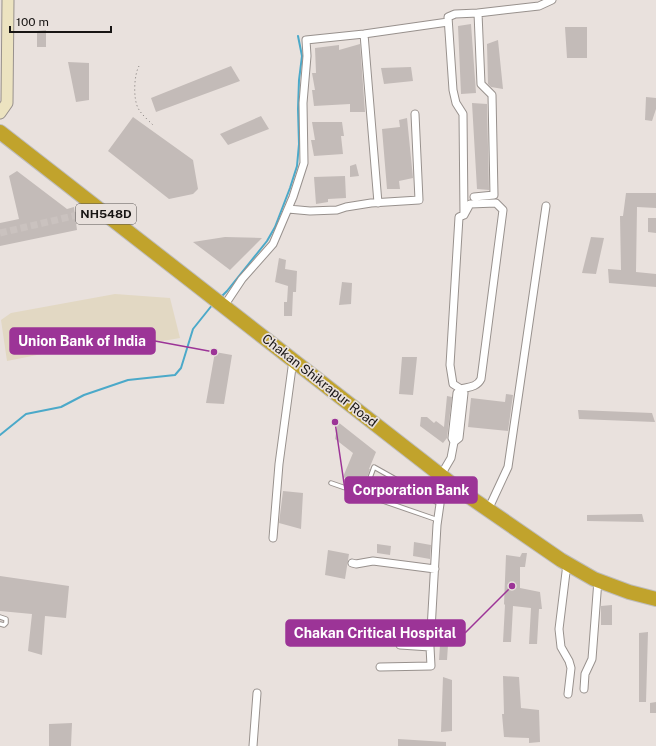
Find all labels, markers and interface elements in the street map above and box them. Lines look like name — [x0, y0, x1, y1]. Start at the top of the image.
scale bar — [10, 8, 111, 34]
text: 100 m — [16, 15, 49, 29]
road number: NH548D — [76, 204, 136, 224]
callout: Union Bank of India — [10, 328, 155, 354]
street label: Chakan Shikrapur Road — [259, 331, 380, 430]
text: Union Bank of India — [18, 333, 146, 349]
callout: Corporation Bank — [345, 477, 477, 503]
text: Corporation Bank — [353, 482, 469, 498]
callout: Chakan Critical Hospital — [286, 620, 465, 646]
text: Chakan Critical Hospital — [294, 625, 457, 641]

